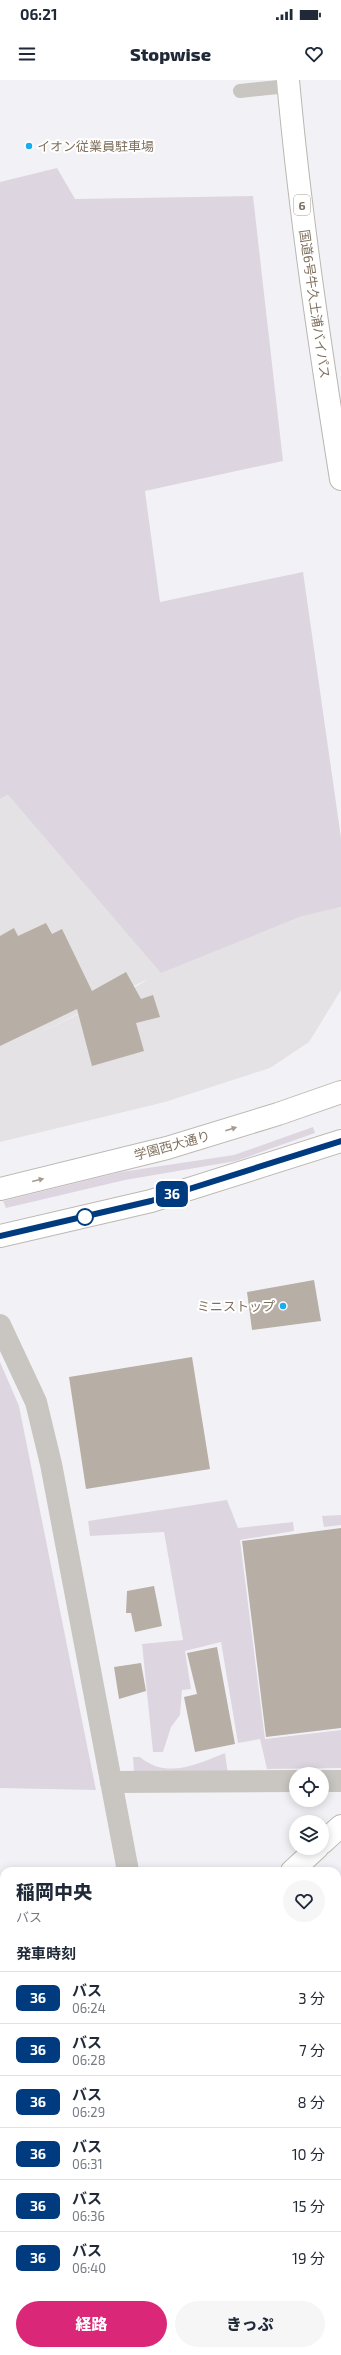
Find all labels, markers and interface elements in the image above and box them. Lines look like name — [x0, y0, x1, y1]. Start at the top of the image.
text: 06:21 — [20, 5, 57, 23]
icon: menu — [16, 43, 38, 65]
text: Stopwise — [130, 43, 211, 65]
icon: heart — [303, 43, 325, 65]
place label: イオン従業員駐車場 — [37, 138, 154, 154]
marker: イオン従業員駐車場 — [24, 141, 34, 151]
road number: 6 — [294, 195, 310, 215]
street label: 国道6号牛久土浦バイパス — [297, 229, 333, 379]
one-way arrow — [225, 1126, 237, 1132]
street label: 学園西大通り — [132, 1127, 212, 1163]
one-way arrow — [32, 1176, 44, 1182]
line badge: 36 — [154, 1181, 190, 1207]
text: 36 — [164, 1185, 180, 1202]
unlabelled marker — [76, 1208, 94, 1226]
place label: ミニストップ — [197, 1298, 275, 1314]
marker: ミニストップ — [278, 1301, 288, 1311]
map controls — [289, 1767, 329, 1855]
button: locate — [289, 1767, 329, 1807]
button: layers — [289, 1815, 329, 1855]
text: 稲岡中央 — [16, 1880, 92, 1903]
button: heart — [283, 1880, 325, 1922]
text: バス — [16, 1909, 42, 1925]
text: 発車時刻 — [16, 1944, 76, 1962]
text: バス — [72, 1981, 102, 1999]
text: 36 — [30, 1989, 46, 2006]
text: 3 分 — [298, 1989, 325, 2007]
text: 06:24 — [72, 2000, 106, 2016]
text: バス — [72, 2033, 102, 2051]
text: 36 — [30, 2041, 46, 2058]
text: 7 分 — [299, 2041, 325, 2059]
text: 06:28 — [72, 2052, 106, 2068]
text: バス — [72, 2085, 102, 2103]
text: 36 — [30, 2093, 46, 2110]
text: 8 分 — [298, 2093, 325, 2111]
text: 06:29 — [72, 2104, 105, 2120]
text: バス — [72, 2137, 102, 2155]
text: 36 — [30, 2145, 46, 2162]
text: 10 分 — [292, 2145, 325, 2163]
text: 06:31 — [72, 2156, 103, 2172]
text: バス — [72, 2189, 102, 2207]
text: 36 — [30, 2197, 46, 2214]
text: 15 分 — [293, 2197, 325, 2215]
text: 06:36 — [72, 2208, 105, 2224]
text: バス — [72, 2241, 102, 2259]
text: 36 — [30, 2249, 46, 2266]
text: 19 分 — [292, 2249, 325, 2267]
text: 06:40 — [72, 2260, 106, 2276]
button: 経路 — [16, 2301, 167, 2347]
button: きっぷ — [175, 2301, 325, 2347]

